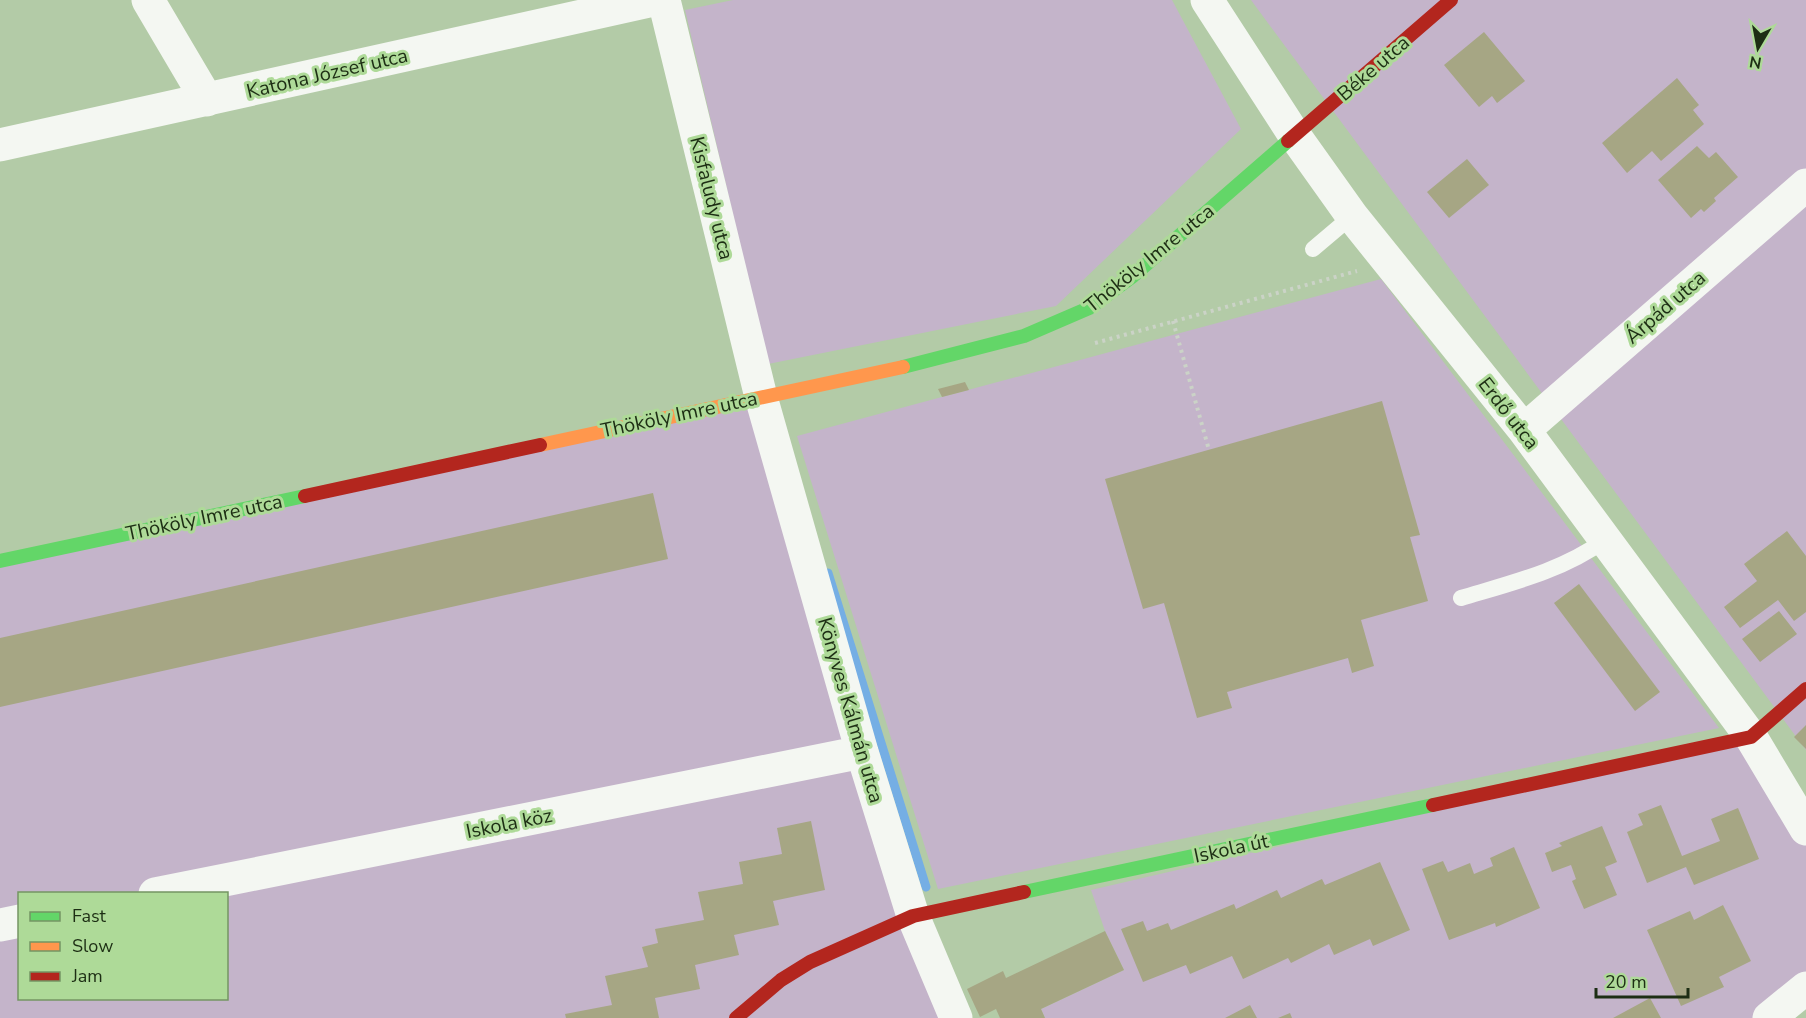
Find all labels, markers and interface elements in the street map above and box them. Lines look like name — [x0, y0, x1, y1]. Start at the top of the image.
north arrow — [1728, 18, 1788, 78]
street label: Béke utca — [1331, 29, 1415, 107]
street label: Katona József utca — [244, 42, 410, 105]
text: N — [1748, 50, 1763, 74]
street label: Kisfaludy utca — [683, 134, 740, 263]
street label: Thököly Imre utca — [1079, 198, 1220, 319]
street label: Árpád utca — [1619, 265, 1711, 350]
street label: Erdő utca — [1472, 372, 1545, 455]
street label: Thököly Imre utca — [598, 385, 760, 444]
street label: Thököly Imre utca — [123, 488, 285, 547]
street label: Könyves Kálmán utca — [811, 614, 890, 806]
street label: Iskola köz — [464, 802, 555, 845]
street label: Iskola út — [1191, 827, 1272, 870]
legend — [18, 892, 228, 1000]
text: Fast — [72, 904, 107, 928]
text: Slow — [72, 934, 113, 958]
scale bar — [1596, 961, 1688, 999]
text: Jam — [71, 964, 103, 988]
text: 20 m — [1605, 970, 1647, 994]

